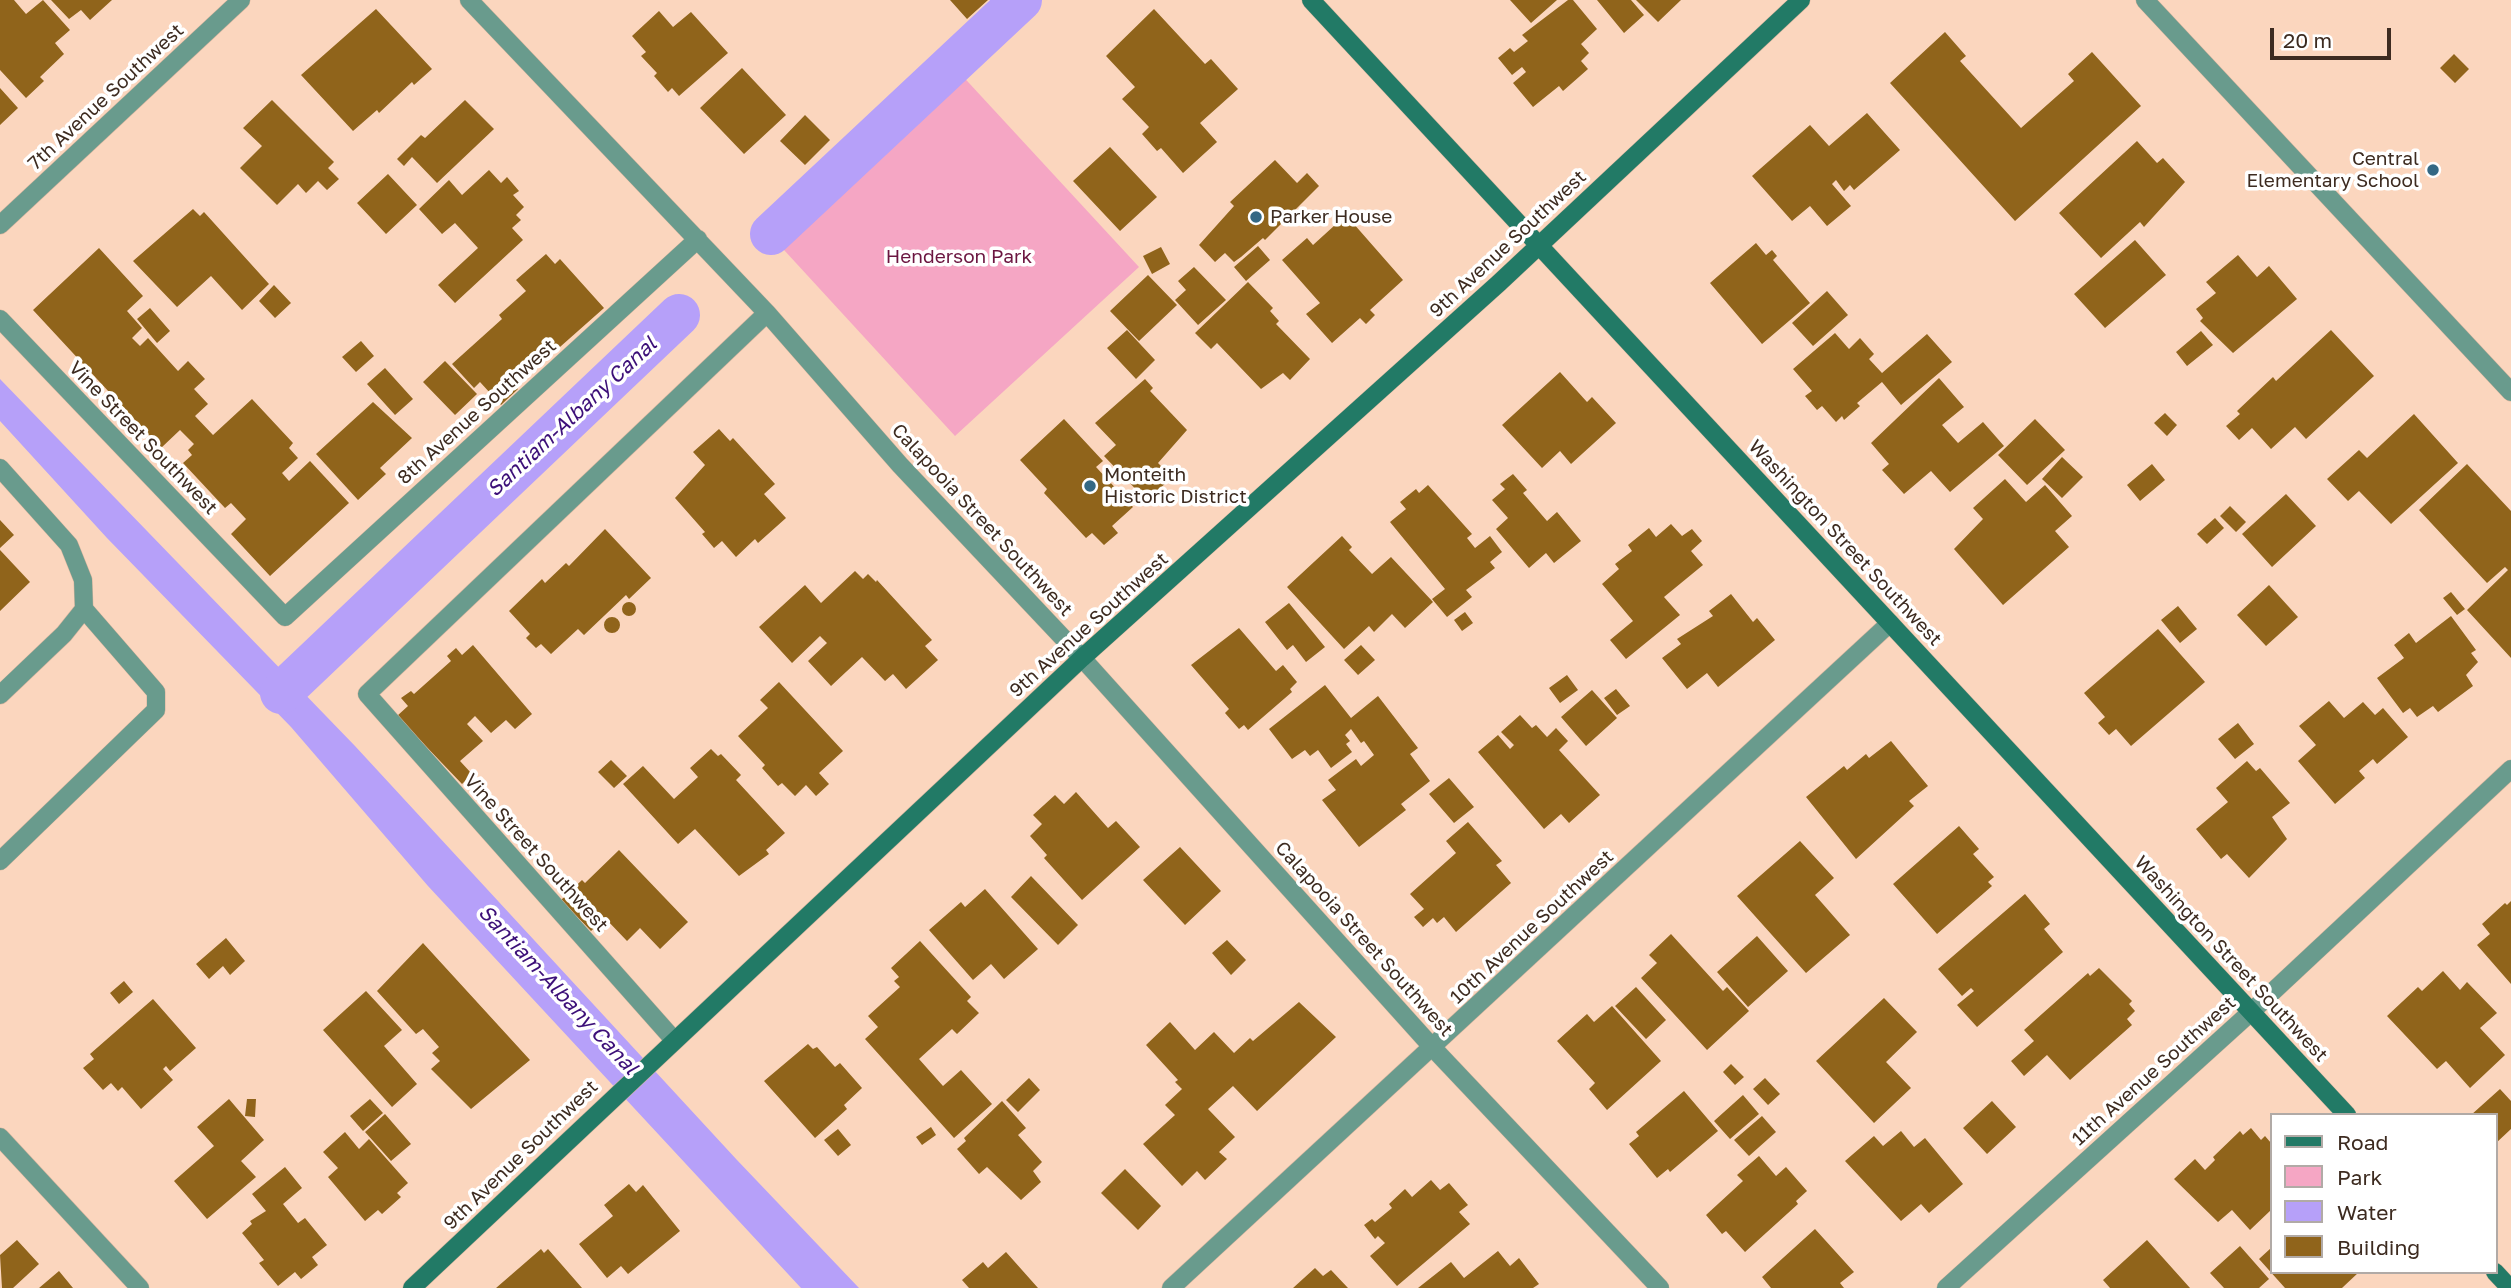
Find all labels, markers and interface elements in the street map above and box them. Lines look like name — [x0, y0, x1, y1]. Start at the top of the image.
scale bar — [2273, 14, 2394, 58]
street label: 7th Avenue Southwest — [24, 19, 188, 175]
text: 20 m — [2283, 27, 2332, 53]
place label: Central Elementary School — [2246, 148, 2419, 192]
marker: Central Elementary School — [2425, 162, 2441, 178]
street label: 9th Avenue Southwest — [1425, 166, 1591, 322]
place label: Parker House — [1270, 206, 1392, 228]
marker: Parker House — [1248, 209, 1264, 225]
park label: Henderson Park — [886, 246, 1032, 268]
water label: Santiam-Albany Canal — [482, 332, 662, 502]
street label: 8th Avenue Southwest — [393, 335, 561, 489]
street label: Vine Street Southwest — [64, 357, 222, 519]
street label: Calapooia Street Southwest — [887, 419, 1077, 621]
street label: Washington Street Southwest — [1744, 435, 1946, 651]
place label: Monteith Historic District — [1104, 464, 1247, 508]
marker: Monteith Historic District — [1082, 478, 1098, 494]
street label: 9th Avenue Southwest — [1005, 548, 1173, 702]
street label: Vine Street Southwest — [459, 769, 613, 937]
street label: Calapooia Street Southwest — [1270, 837, 1458, 1041]
street label: 10th Avenue Southwest — [1446, 845, 1618, 1009]
street label: Washington Street Southwest — [2130, 851, 2332, 1067]
water label: Santiam-Albany Canal — [473, 900, 643, 1080]
street label: 11th Avenue Southwest — [2067, 991, 2241, 1151]
street label: 9th Avenue Southwest — [439, 1075, 603, 1235]
legend — [2270, 1113, 2497, 1274]
text: Road — [2337, 1129, 2388, 1155]
text: Park — [2337, 1164, 2382, 1190]
text: Water — [2337, 1199, 2397, 1225]
text: Building — [2337, 1234, 2420, 1260]

